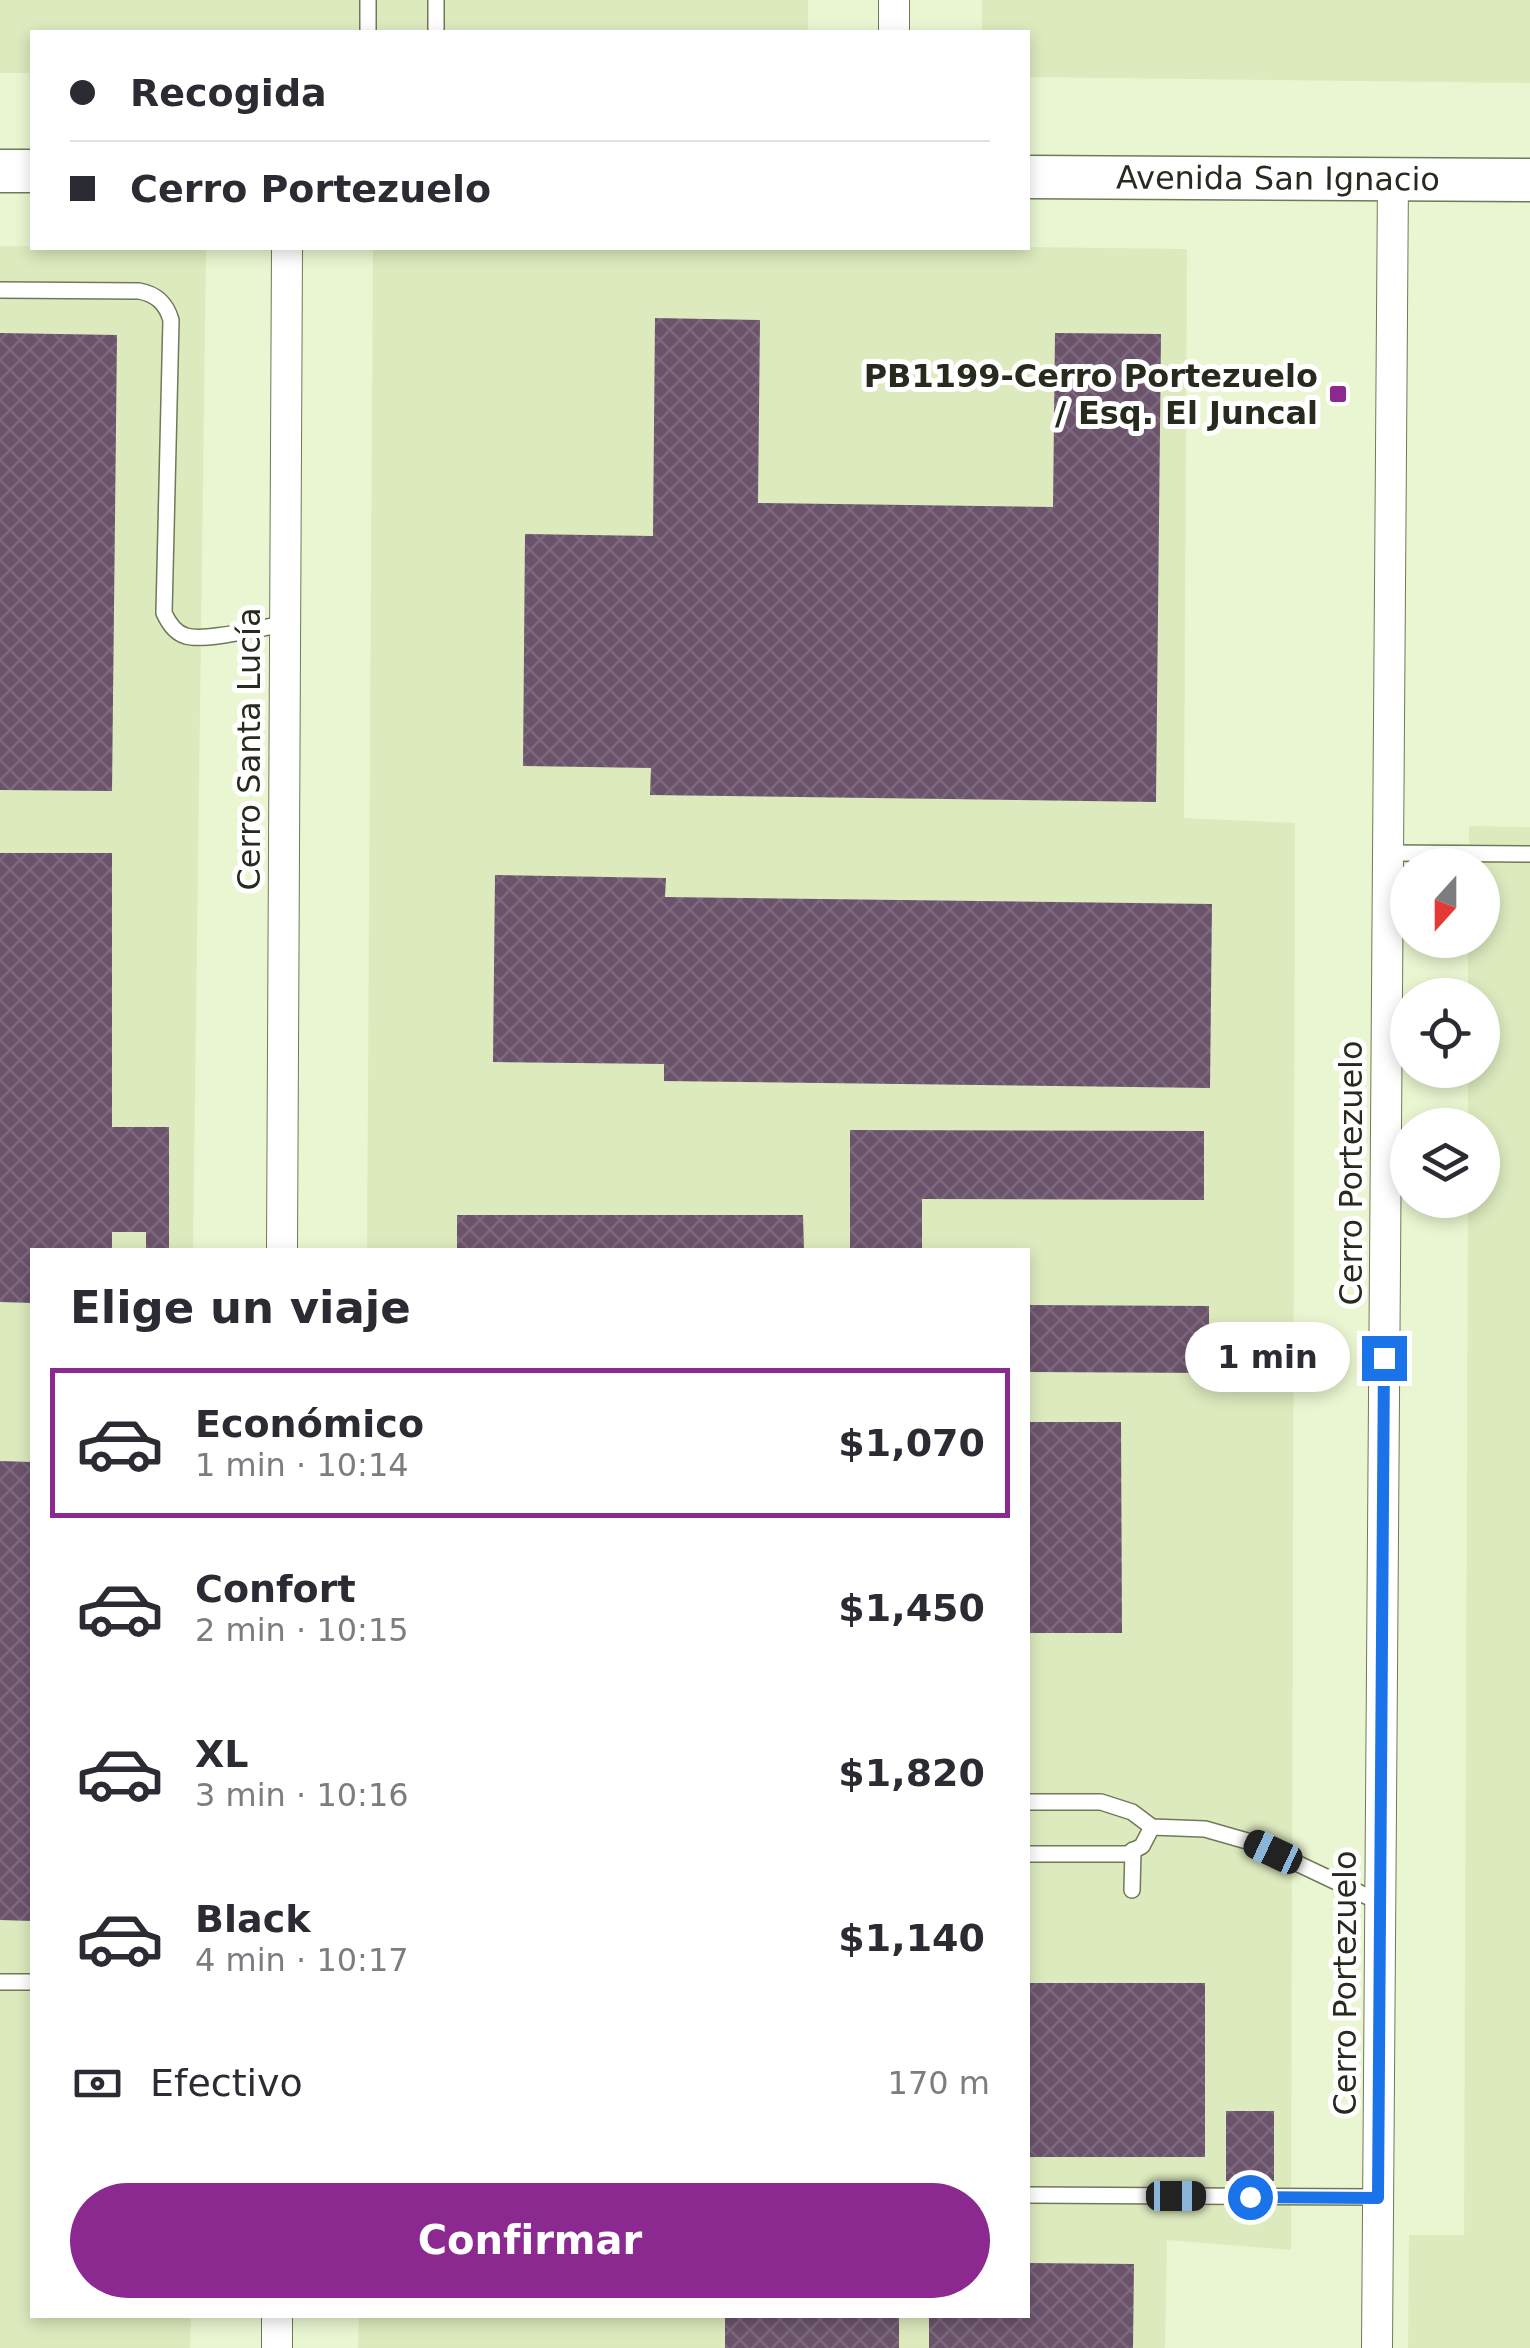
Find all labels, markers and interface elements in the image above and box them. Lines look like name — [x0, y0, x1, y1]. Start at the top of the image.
text: Recogida — [130, 71, 327, 115]
street label: Avenida San Ignacio — [1116, 159, 1440, 198]
text: Cerro Portezuelo — [130, 167, 491, 211]
place label: PB1199-Cerro Portezuelo / Esq. El Juncal — [864, 357, 1318, 432]
marker: PB1199-Cerro Portezuelo / Esq. El Juncal — [1327, 383, 1349, 405]
street label: Cerro Santa Lucía — [230, 608, 268, 891]
north arrow — [1390, 848, 1500, 958]
map controls — [1390, 848, 1500, 1218]
button: locate — [1390, 978, 1500, 1088]
street label: Cerro Portezuelo — [1332, 1040, 1370, 1306]
button: layers — [1390, 1108, 1500, 1218]
text: Elige un viaje — [70, 1281, 411, 1334]
callout: 1 min — [1184, 1323, 1349, 1393]
route end — [1362, 1336, 1407, 1381]
text: 1 min — [1217, 1338, 1318, 1376]
icon: car — [75, 1398, 165, 1488]
text: Económico — [195, 1402, 424, 1446]
text: $1,070 — [838, 1421, 985, 1465]
text: 1 min · 10:14 — [195, 1446, 409, 1484]
icon: car — [75, 1563, 165, 1653]
text: Confort — [195, 1567, 356, 1611]
text: $1,450 — [838, 1586, 985, 1630]
text: 2 min · 10:15 — [195, 1611, 409, 1649]
icon: car — [75, 1728, 165, 1818]
text: XL — [195, 1732, 249, 1776]
text: $1,820 — [838, 1751, 985, 1795]
text: 3 min · 10:16 — [195, 1776, 409, 1814]
car — [1239, 1826, 1307, 1878]
street label: Cerro Portezuelo — [1326, 1850, 1364, 2116]
icon: car — [75, 1893, 165, 1983]
text: Black — [195, 1897, 310, 1941]
text: $1,140 — [838, 1916, 985, 1960]
text: 4 min · 10:17 — [195, 1941, 409, 1979]
icon: cash — [70, 2056, 125, 2111]
text: Efectivo — [150, 2061, 303, 2105]
text: 170 m — [888, 2064, 990, 2102]
route start — [1228, 2175, 1273, 2220]
car — [1146, 2181, 1206, 2211]
button: Confirmar — [70, 2183, 990, 2298]

